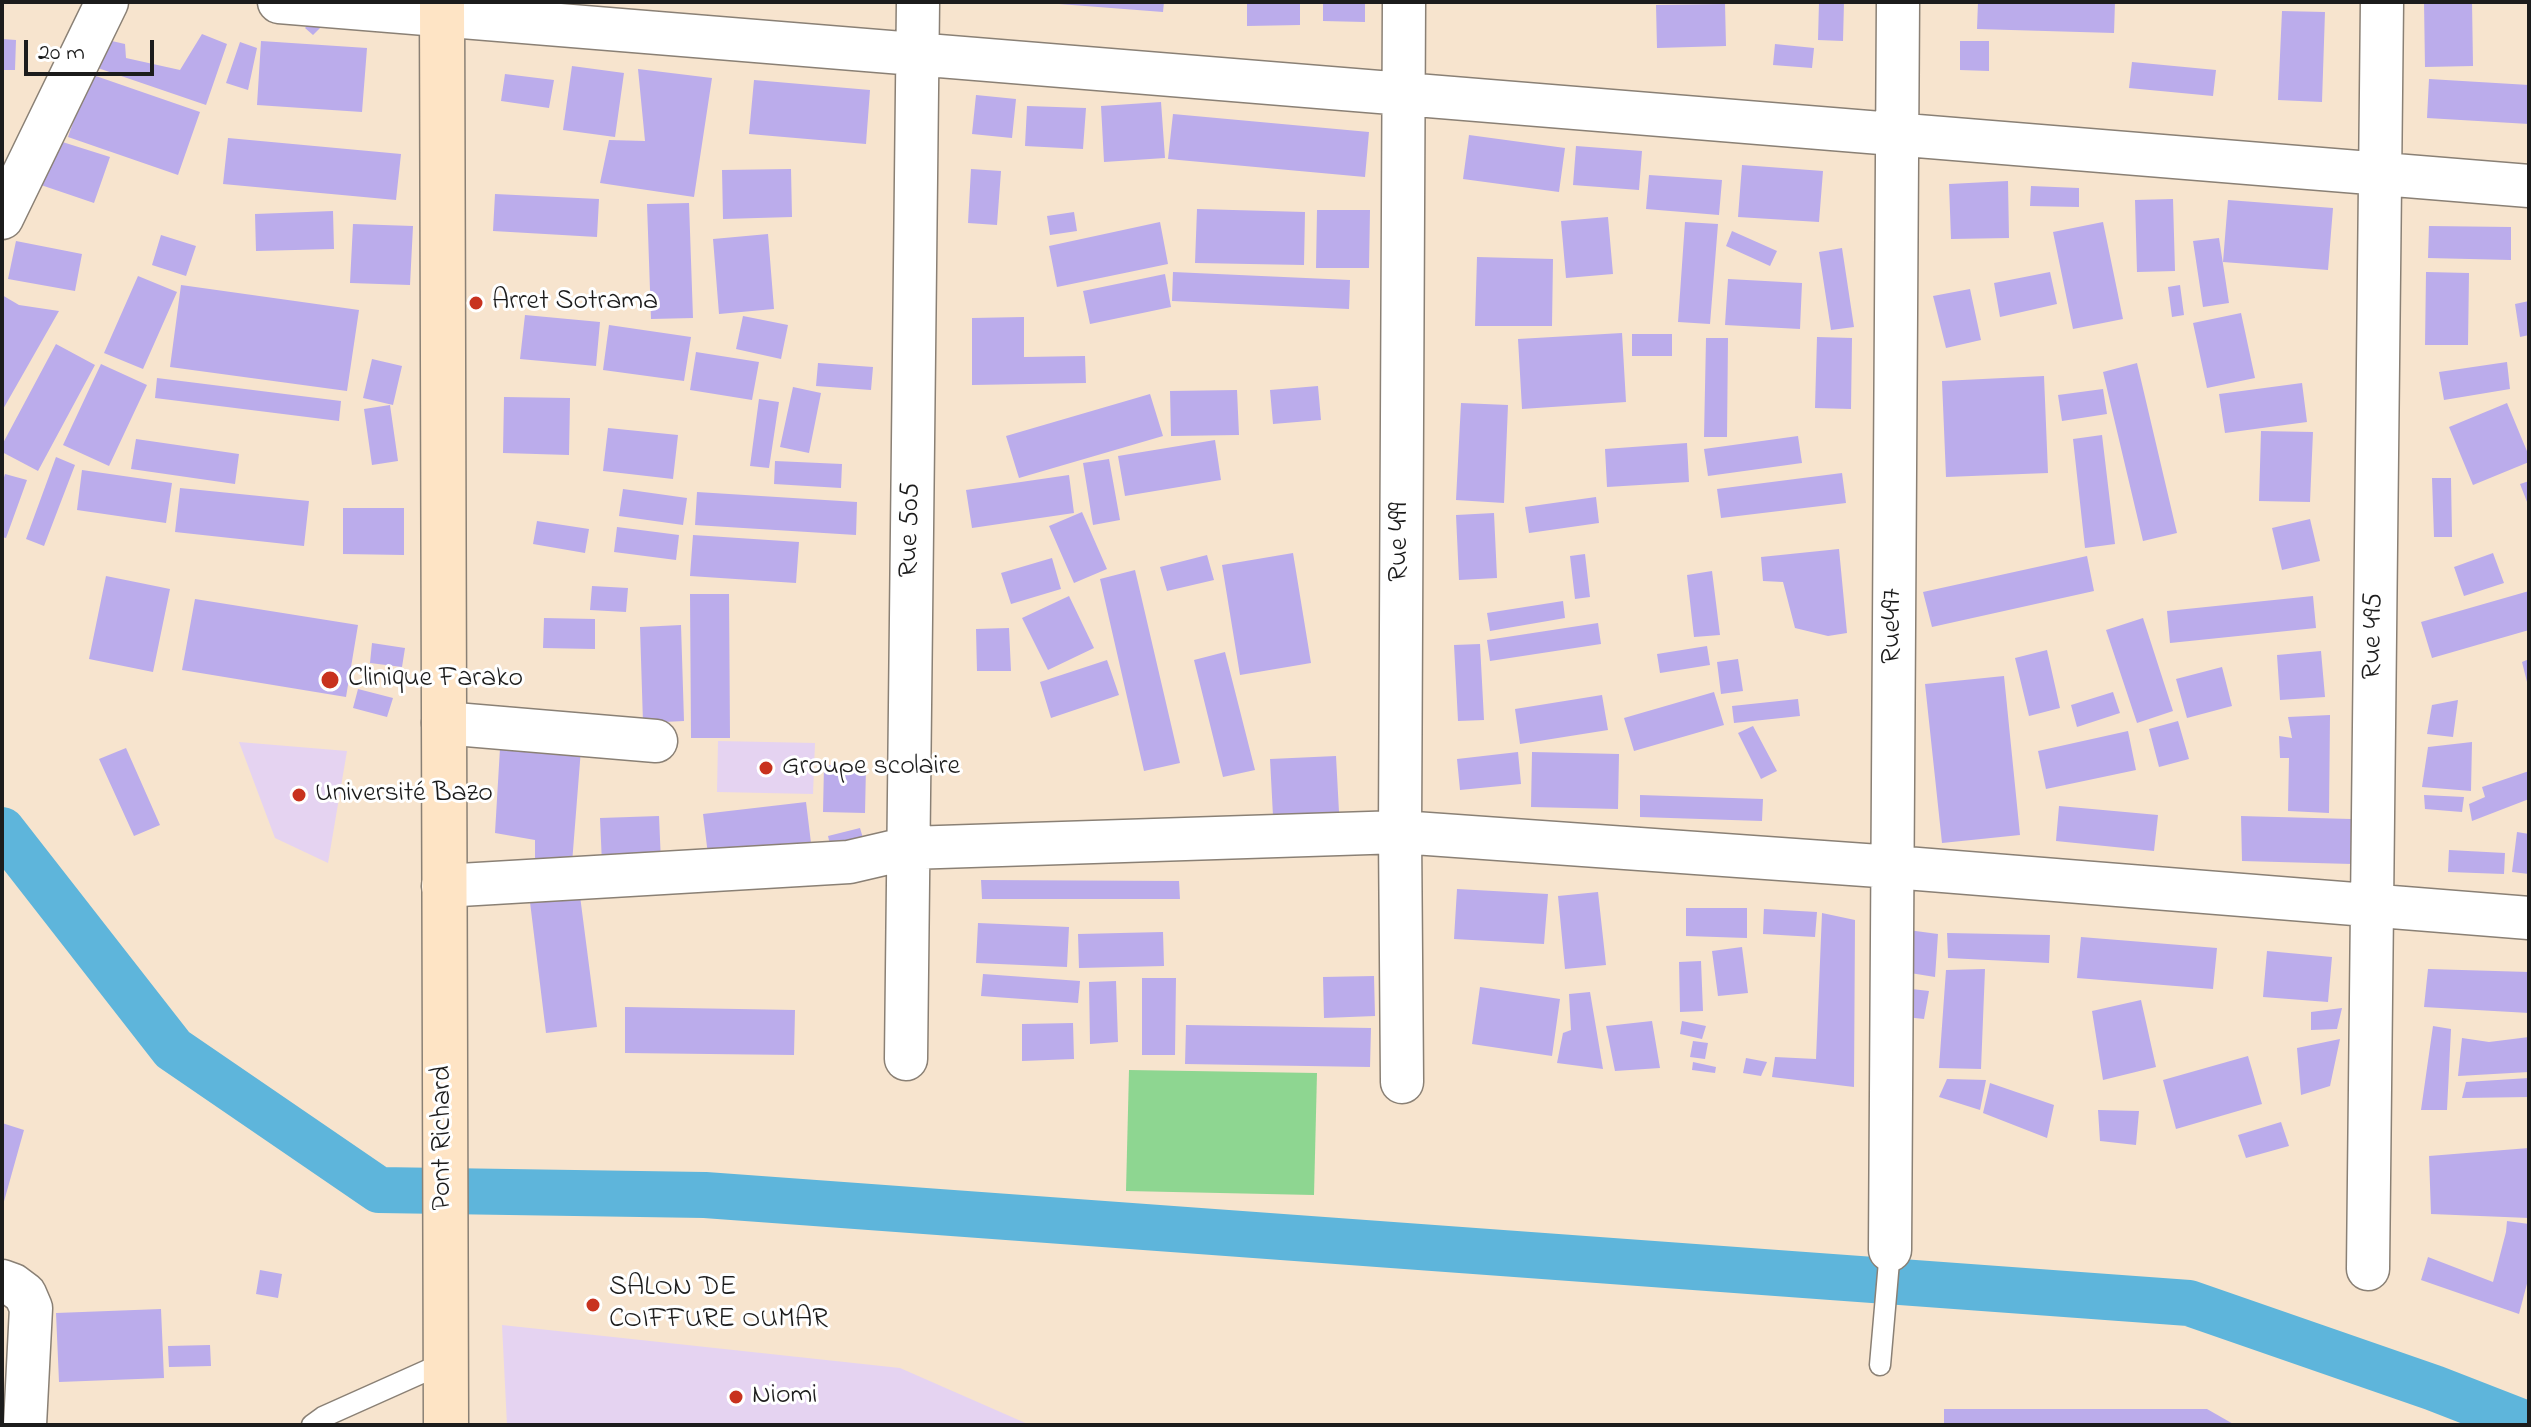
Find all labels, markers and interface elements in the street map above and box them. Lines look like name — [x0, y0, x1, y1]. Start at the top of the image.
scale bar — [28, 24, 158, 74]
text: 20 m — [38, 36, 85, 71]
place label: Arret Sotrama — [492, 286, 658, 320]
marker: Arret Sotrama — [467, 294, 485, 312]
street label: Rue 505 — [894, 482, 930, 578]
street label: Rue 499 — [1384, 502, 1418, 582]
street label: Rue497 — [1877, 588, 1911, 664]
street label: Rue 495 — [2357, 592, 2393, 680]
place label: Clinique Farako — [348, 663, 523, 697]
marker: Clinique Farako — [319, 669, 341, 691]
place label: Groupe scolaire — [782, 751, 960, 785]
marker: Groupe scolaire — [757, 759, 775, 777]
place label: Université Bazo — [315, 778, 493, 812]
marker: Université Bazo — [290, 786, 308, 804]
street label: Pont Richard — [427, 1065, 461, 1211]
place label: SALON DE COIFFURE OUMAR — [609, 1272, 828, 1338]
marker: SALON DE COIFFURE OUMAR — [584, 1296, 602, 1314]
place label: Niomi — [752, 1380, 817, 1414]
marker: Niomi — [727, 1388, 745, 1406]

